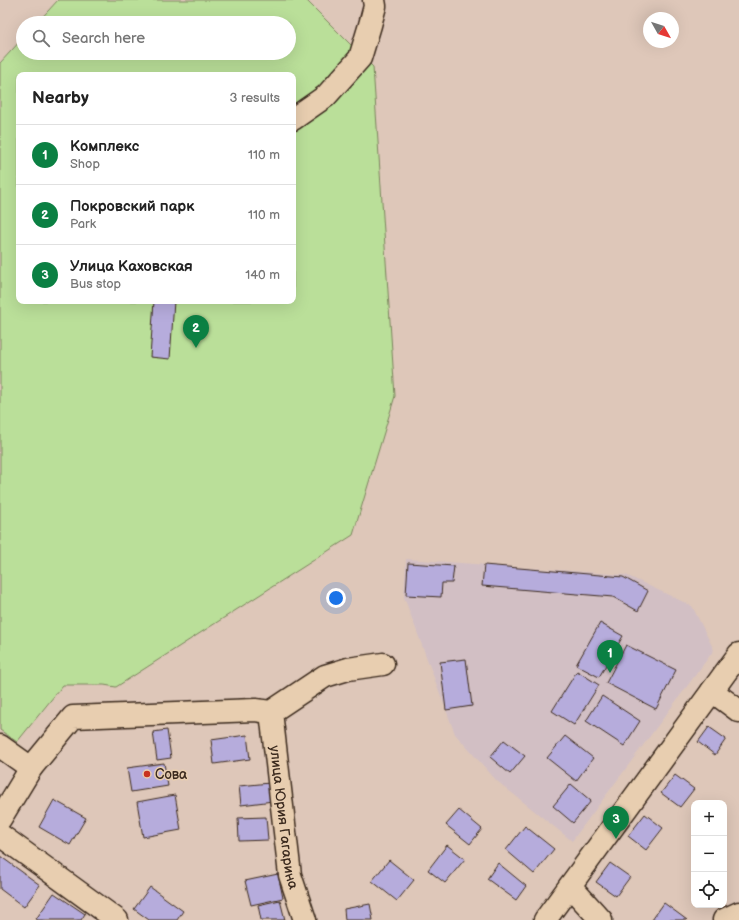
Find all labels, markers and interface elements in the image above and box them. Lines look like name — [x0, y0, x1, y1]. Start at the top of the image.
north arrow — [643, 12, 679, 48]
search box — [16, 16, 296, 60]
icon: search — [30, 27, 52, 49]
text: Search here — [62, 29, 145, 48]
text: Nearby — [32, 88, 89, 108]
text: 3 results — [229, 90, 280, 106]
text: Комплекс — [70, 137, 139, 156]
text: 1 — [42, 147, 48, 163]
text: 110 m — [248, 147, 280, 163]
text: Shop — [70, 156, 100, 172]
text: Покровский парк — [70, 197, 194, 216]
text: 2 — [41, 207, 49, 223]
text: 110 m — [248, 207, 280, 223]
text: Park — [70, 216, 96, 232]
text: Улица Каховская — [70, 257, 193, 276]
text: 3 — [41, 267, 49, 283]
text: 140 m — [245, 267, 280, 283]
text: Bus stop — [70, 276, 121, 292]
pin: 2 — [183, 315, 209, 348]
your location — [326, 588, 346, 608]
pin: 1 — [597, 640, 623, 673]
street label: улица Юрия Гагарина — [266, 744, 302, 892]
place label: Сова — [155, 766, 188, 783]
marker: Сова — [142, 769, 152, 779]
map controls — [691, 800, 727, 908]
button: + — [691, 800, 727, 836]
pin: 3 — [603, 806, 629, 839]
button: − — [691, 836, 727, 872]
button: locate — [691, 872, 727, 908]

